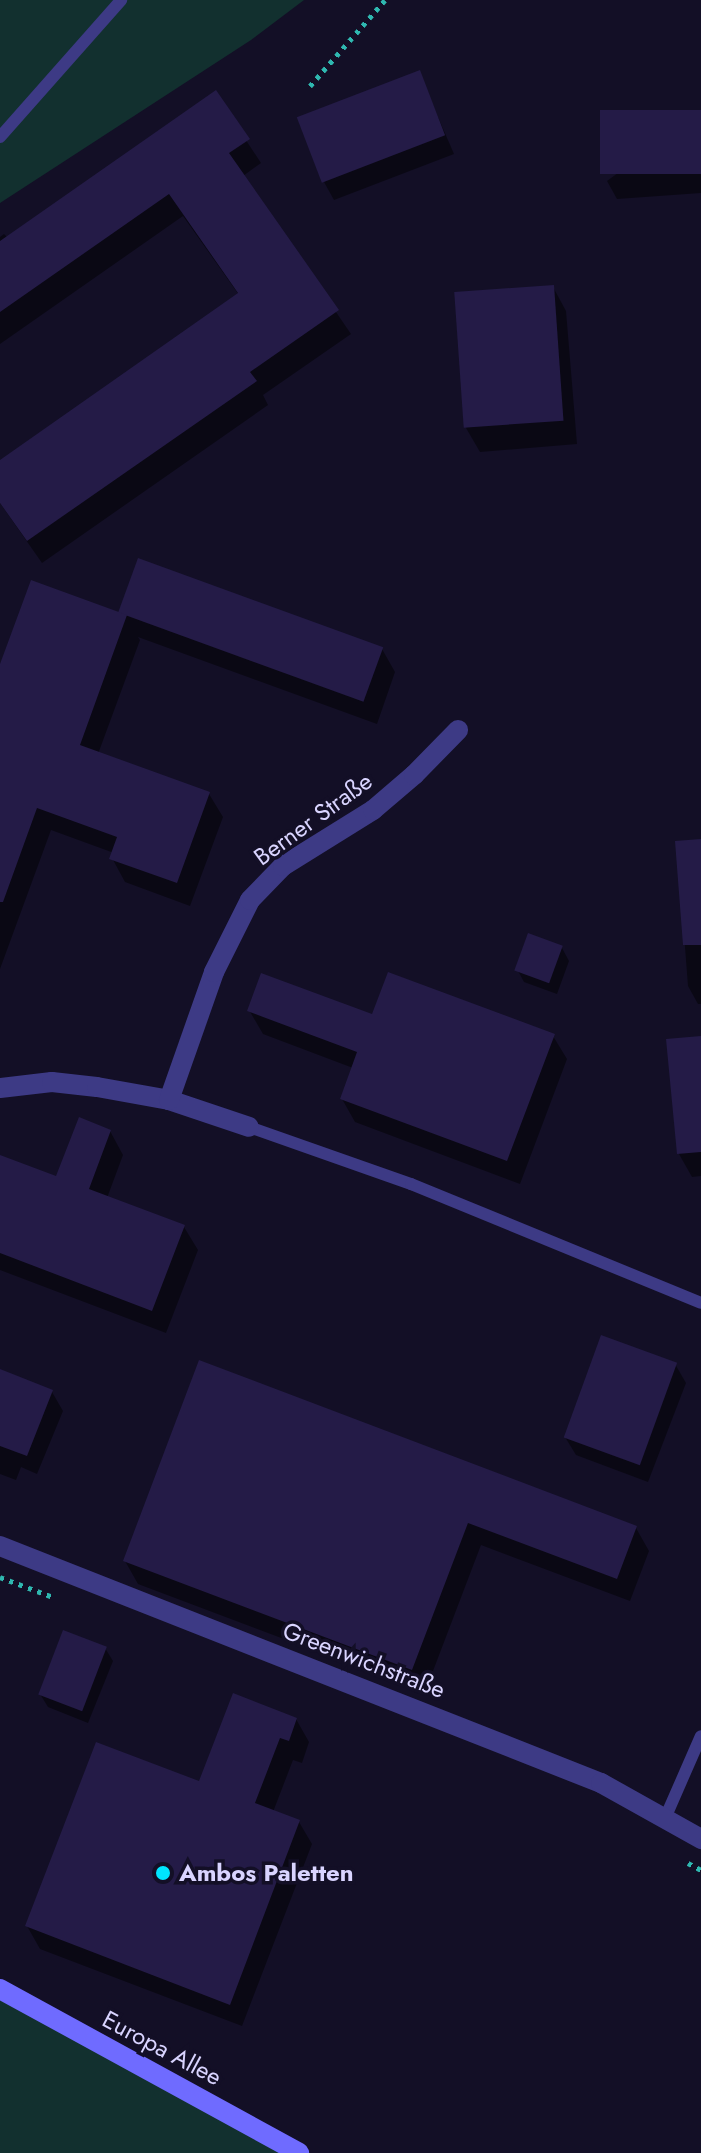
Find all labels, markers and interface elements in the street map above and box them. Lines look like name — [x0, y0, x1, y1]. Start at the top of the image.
street label: Berner Straße — [248, 767, 378, 871]
street label: Greenwichstraße — [279, 1616, 449, 1704]
place label: Ambos Paletten — [179, 1859, 354, 1887]
marker: Ambos Paletten — [154, 1864, 172, 1882]
street label: Europa Allee — [97, 2005, 227, 2091]

